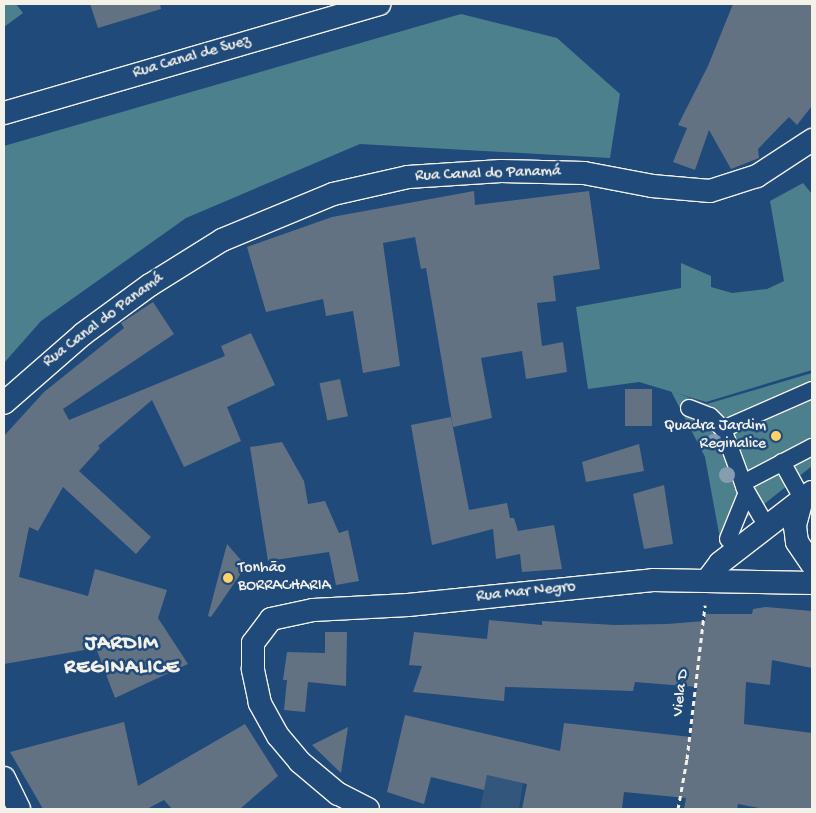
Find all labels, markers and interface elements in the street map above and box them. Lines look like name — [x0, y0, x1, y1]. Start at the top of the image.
street label: Rua Canal de Suez — [131, 32, 253, 84]
street label: Rua Canal do Panamá — [415, 163, 561, 187]
street label: Rua Canal do Panamá — [40, 269, 168, 373]
place label: Quadra Jardim Reginalice — [664, 417, 766, 455]
marker: Quadra Jardim Reginalice — [770, 430, 782, 442]
place label: Tonhão BORRACHARIA — [238, 559, 331, 597]
marker: Tonhão BORRACHARIA — [222, 572, 234, 584]
street label: Rua Mar Negro — [475, 578, 577, 608]
district label: JARDIM REGINALICE — [63, 632, 181, 682]
street label: Viela D — [670, 668, 694, 718]

